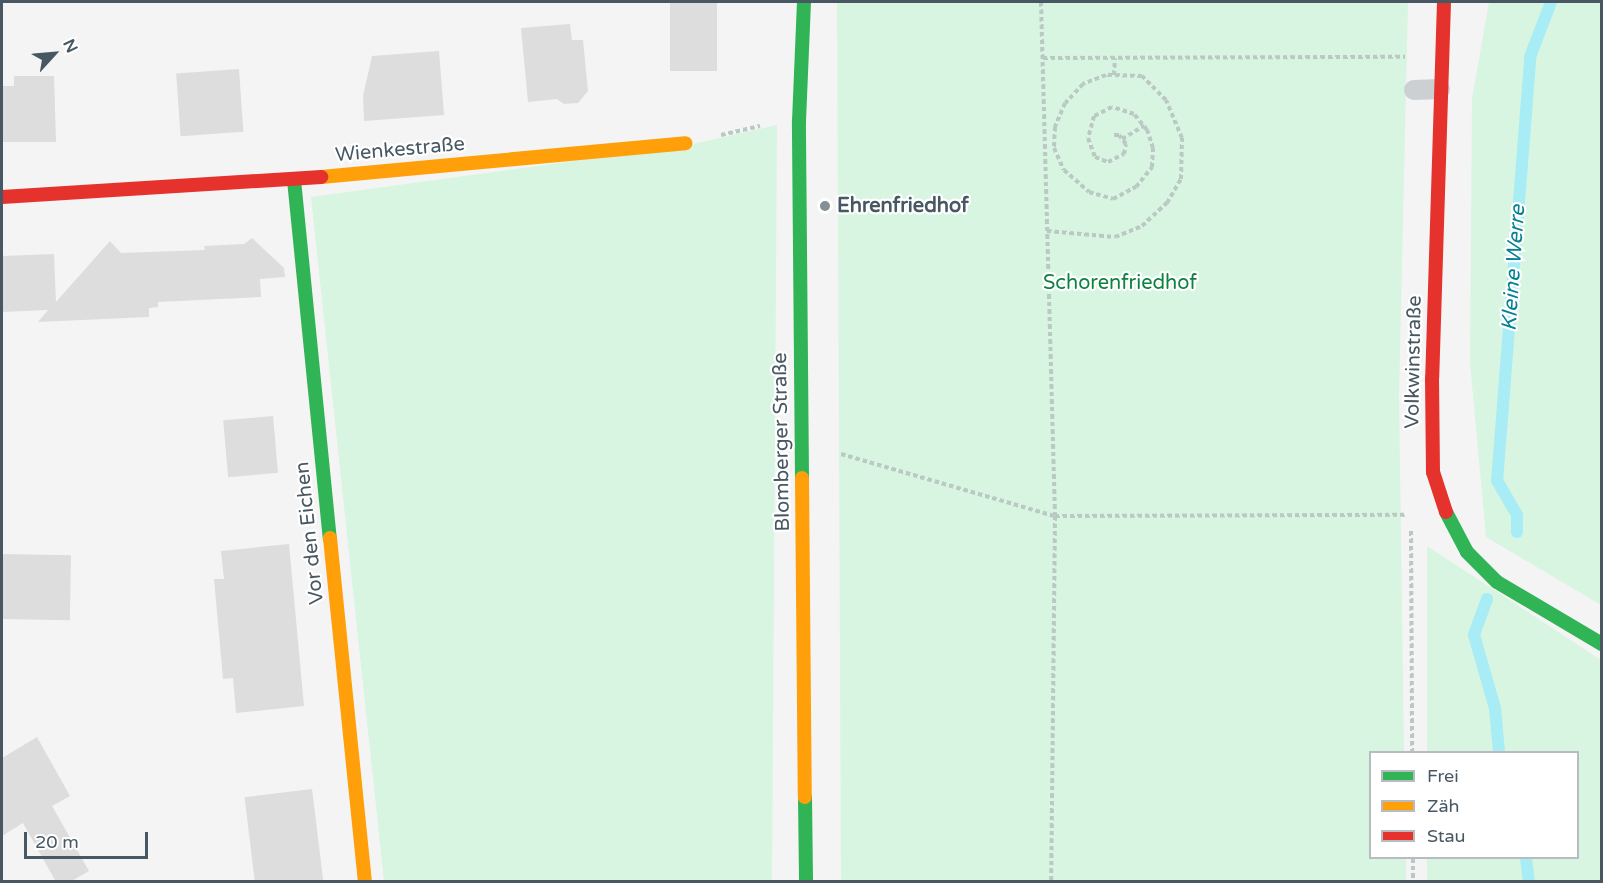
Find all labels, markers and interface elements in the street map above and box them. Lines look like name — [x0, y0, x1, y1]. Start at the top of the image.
north arrow — [24, 24, 84, 84]
text: N — [58, 36, 82, 56]
street label: Wienkestraße — [334, 132, 466, 168]
place label: Ehrenfriedhof — [837, 194, 969, 218]
marker: Ehrenfriedhof — [818, 199, 832, 213]
water label: Kleine Werre — [1497, 204, 1531, 332]
park label: Schorenfriedhof — [1043, 271, 1197, 295]
street label: Volkwinstraße — [1401, 295, 1427, 429]
street label: Blomberger Straße — [768, 352, 796, 532]
street label: Vor den Eichen — [291, 461, 329, 605]
legend — [1369, 751, 1579, 859]
text: Frei — [1427, 765, 1459, 787]
text: Zäh — [1427, 795, 1460, 817]
scale bar — [27, 820, 152, 858]
text: Stau — [1427, 825, 1466, 847]
text: 20 m — [35, 831, 79, 853]

